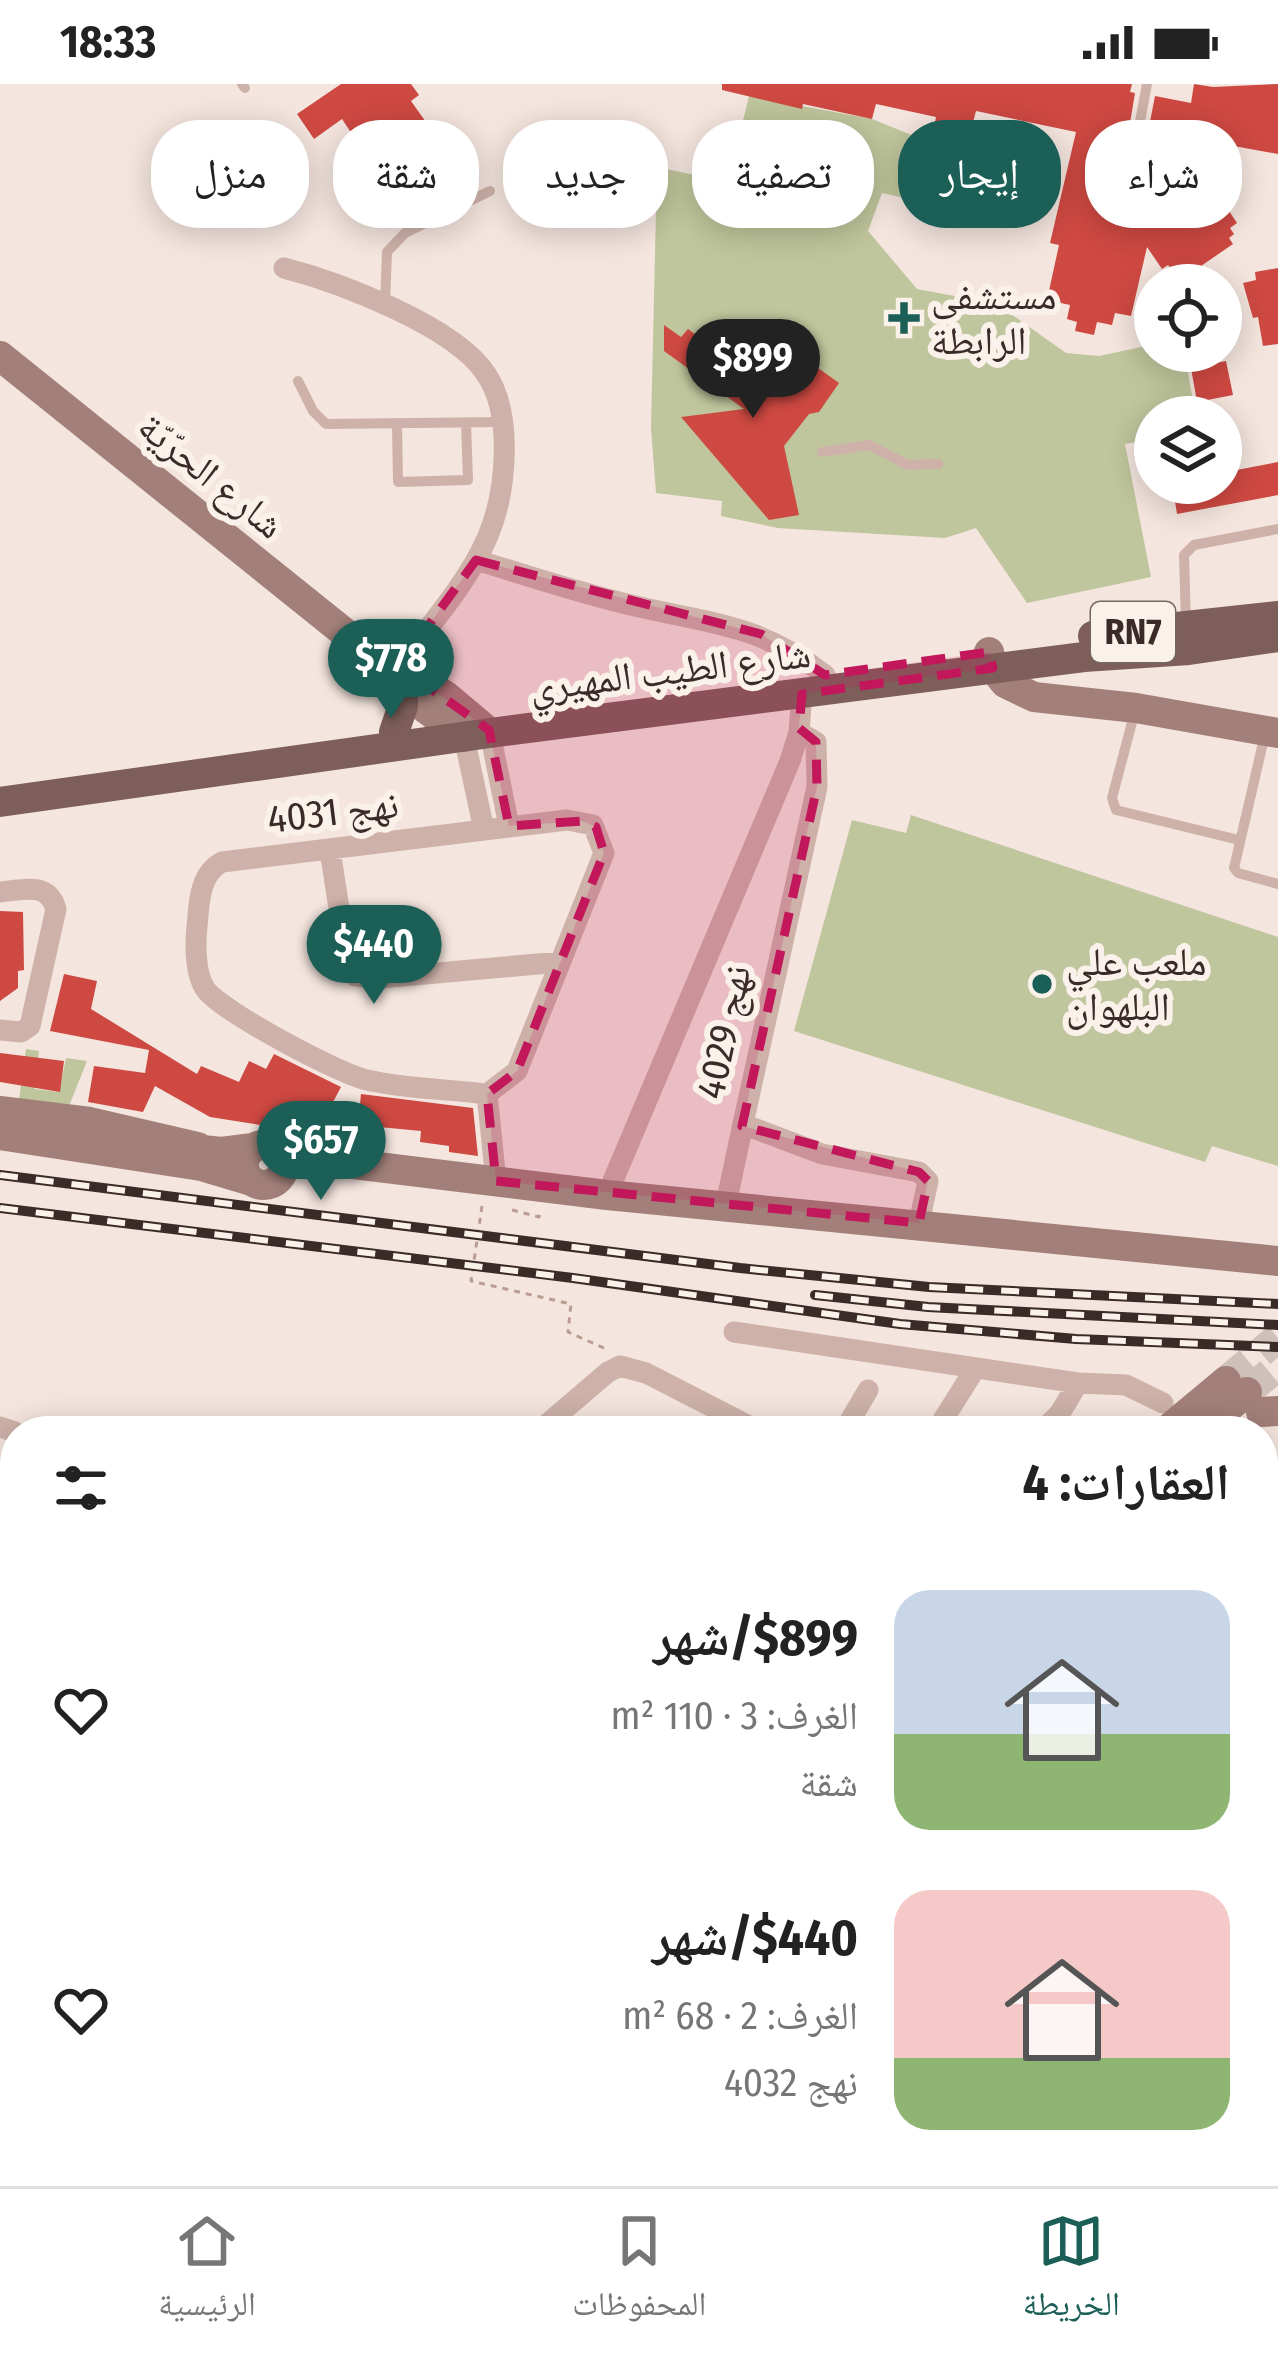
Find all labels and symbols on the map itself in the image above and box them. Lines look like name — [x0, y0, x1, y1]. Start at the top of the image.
place label: مستشفى الرابطة — [931, 273, 1056, 364]
marker: مستشفى الرابطة — [888, 302, 920, 334]
pin: $899 — [682, 319, 824, 421]
street label: شارع الحرّيّة — [128, 404, 293, 549]
road number: RN7 — [1091, 602, 1175, 662]
pin: $778 — [320, 619, 462, 721]
street label: شارع الطيب المهيري — [527, 631, 814, 719]
street label: نهج 4031 — [265, 781, 401, 845]
pin: $440 — [303, 905, 445, 1007]
place label: ملعب علي البلهوان — [1066, 939, 1207, 1030]
street label: نهج 4029 — [687, 961, 763, 1103]
marker: ملعب علي البلهوان — [1029, 971, 1055, 997]
pin: $657 — [250, 1101, 392, 1203]

